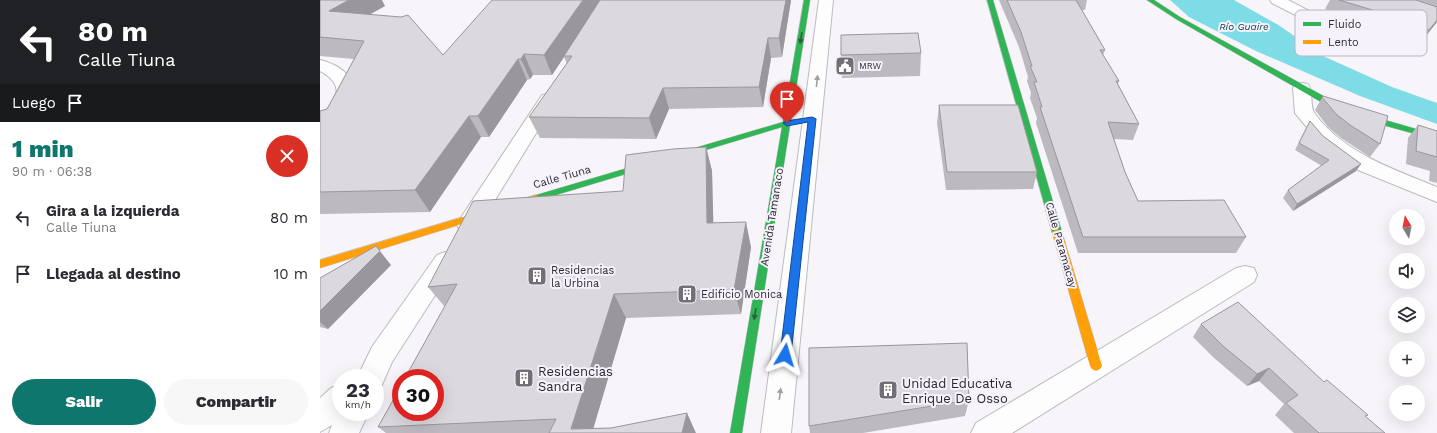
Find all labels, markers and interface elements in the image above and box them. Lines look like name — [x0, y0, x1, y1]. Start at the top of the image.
legend — [1295, 10, 1427, 56]
text: 80 m — [78, 15, 148, 48]
icon: left — [12, 16, 64, 68]
text: Fluido — [1328, 18, 1361, 31]
water label: Río Guaire — [1219, 21, 1269, 32]
one-way arrow — [798, 32, 804, 45]
text: Lento — [1328, 36, 1359, 49]
text: Calle Tiuna — [78, 49, 175, 70]
public building icon: MRW — [834, 55, 856, 77]
place label: MRW — [859, 61, 882, 71]
one-way arrow — [814, 75, 820, 87]
pin — [770, 82, 804, 123]
icon: arrive — [776, 88, 798, 110]
icon: arrive — [64, 92, 86, 114]
text: Luego — [12, 94, 56, 112]
text: 1 min — [12, 135, 74, 163]
button: close — [266, 135, 308, 177]
street label: Calle Tiuna — [532, 163, 592, 191]
text: 90 m · 06:38 — [12, 164, 92, 179]
street label: Avenida Tamanaco — [758, 167, 786, 267]
street label: Calle Paramacay — [1043, 201, 1080, 290]
text: Gira a la izquierda — [46, 202, 179, 220]
icon: left — [12, 207, 34, 229]
text: 80 m — [270, 209, 308, 227]
north arrow — [1389, 209, 1425, 245]
map controls — [1389, 209, 1425, 421]
text: Calle Tiuna — [46, 220, 116, 235]
button: sound — [1389, 253, 1425, 289]
icon: arrive — [12, 263, 34, 285]
place label: Residencias la Urbina — [551, 264, 615, 290]
text: Llegada al destino — [46, 265, 181, 283]
text: 10 m — [273, 265, 308, 283]
building icon: Residencias la Urbina — [526, 265, 548, 287]
building icon: Edificio Monica — [676, 283, 698, 305]
place label: Edificio Monica — [701, 288, 782, 301]
button: layers — [1389, 297, 1425, 333]
one-way arrow — [752, 308, 758, 320]
position arrow — [764, 334, 806, 376]
button: + — [1389, 341, 1425, 377]
place label: Residencias Sandra — [538, 364, 613, 394]
building icon: Residencias Sandra — [513, 367, 535, 389]
speed limit sign: 30 — [392, 369, 444, 421]
place label: Unidad Educativa Enrique De Osso — [902, 376, 1013, 406]
text: 23 — [346, 378, 370, 402]
button: Salir — [12, 379, 156, 425]
button: Compartir — [164, 379, 308, 425]
building icon: Unidad Educativa Enrique De Osso — [877, 379, 899, 401]
button: − — [1389, 385, 1425, 421]
one-way arrow — [777, 388, 784, 400]
text: km/h — [345, 399, 371, 410]

